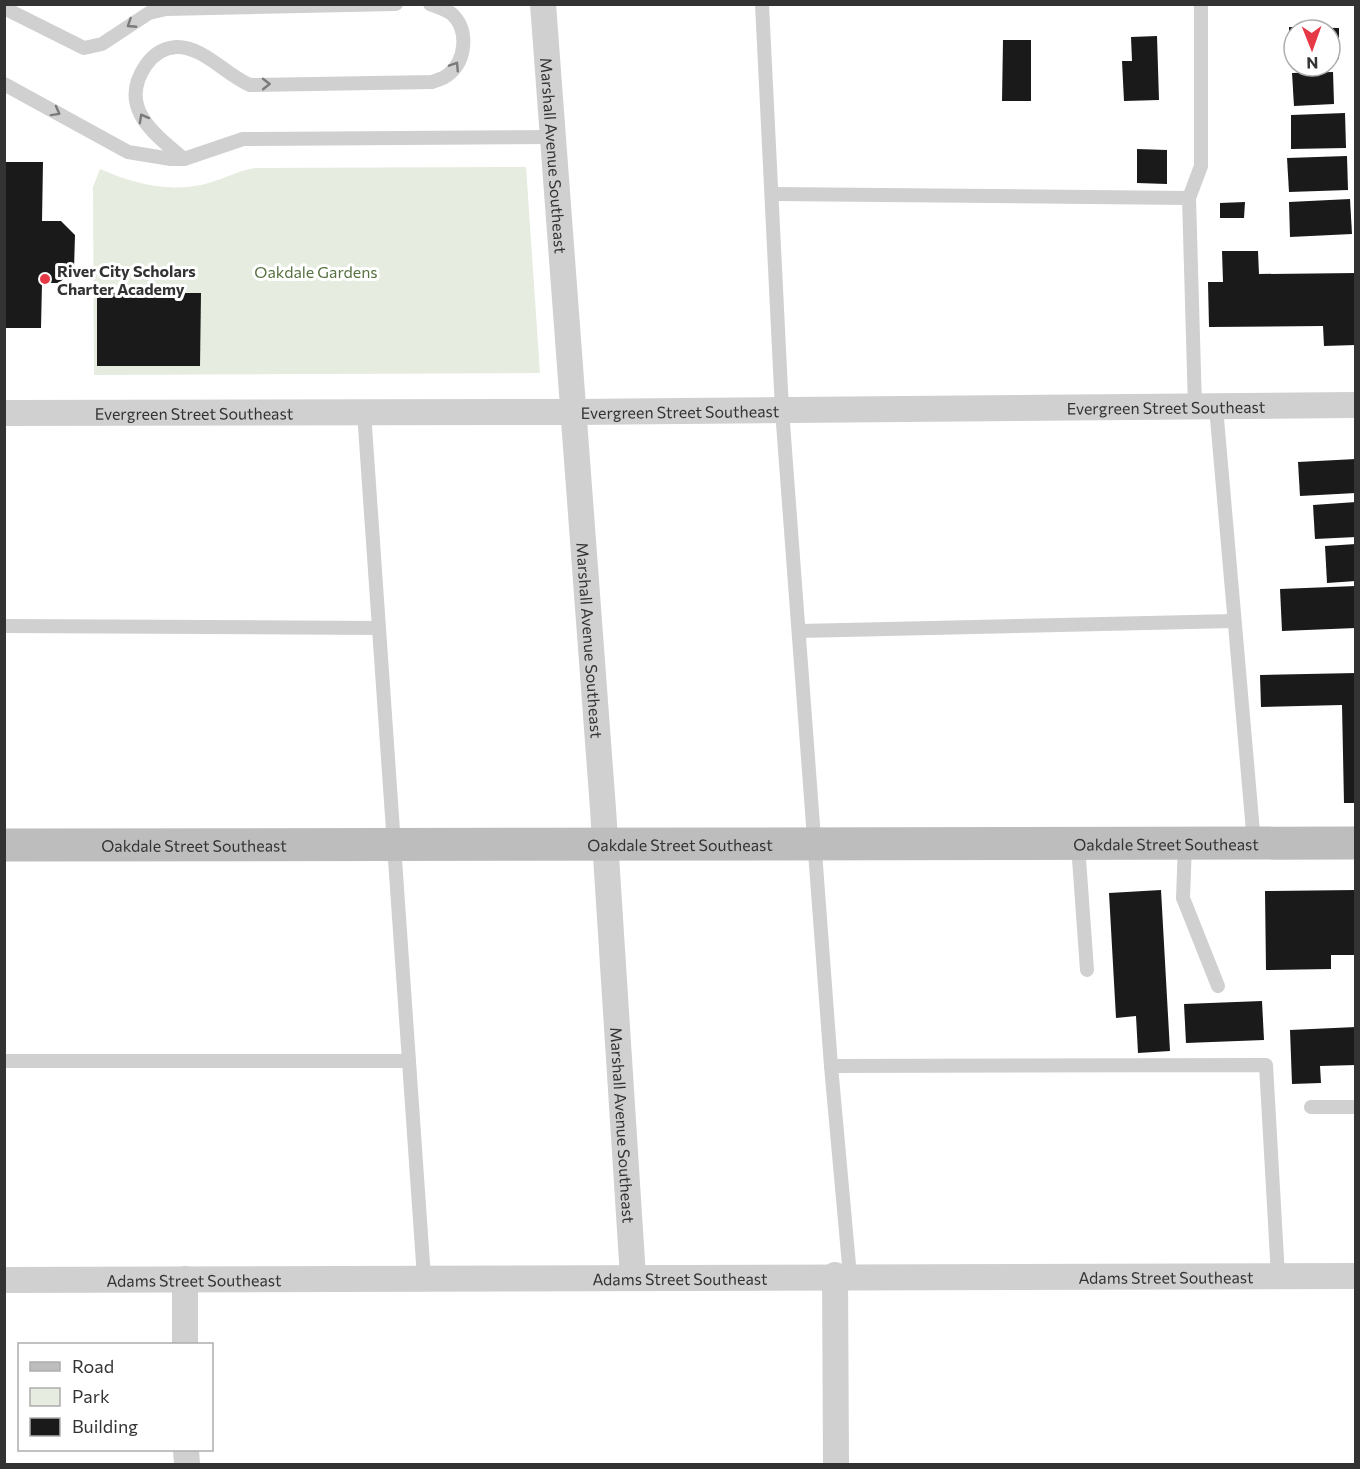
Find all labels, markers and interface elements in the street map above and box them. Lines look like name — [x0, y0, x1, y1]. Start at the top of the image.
one-way arrow — [127, 17, 137, 29]
north arrow — [1282, 18, 1342, 78]
text: N — [1306, 54, 1318, 73]
street label: Marshall Avenue Southeast — [538, 57, 571, 255]
one-way arrow — [447, 62, 459, 72]
one-way arrow — [262, 78, 271, 91]
one-way arrow — [50, 105, 60, 116]
one-way arrow — [139, 114, 150, 124]
place label: River City Scholars Charter Academy — [57, 261, 196, 298]
park label: Oakdale Gardens — [254, 262, 378, 281]
marker: River City Scholars Charter Academy — [38, 272, 52, 286]
street label: Evergreen Street Southeast — [1067, 396, 1266, 417]
street label: Evergreen Street Southeast — [581, 401, 780, 421]
street label: Evergreen Street Southeast — [95, 403, 294, 422]
street label: Marshall Avenue Southeast — [574, 542, 607, 739]
street label: Oakdale Street Southeast — [587, 834, 773, 854]
street label: Oakdale Street Southeast — [1073, 834, 1259, 853]
street label: Oakdale Street Southeast — [101, 835, 287, 854]
street label: Marshall Avenue Southeast — [607, 1026, 639, 1224]
street label: Adams Street Southeast — [1078, 1267, 1254, 1286]
street label: Adams Street Southeast — [592, 1268, 768, 1288]
street label: Adams Street Southeast — [106, 1270, 282, 1289]
legend — [18, 1343, 213, 1451]
text: Road — [72, 1355, 114, 1377]
text: Park — [72, 1385, 110, 1407]
text: Building — [72, 1415, 138, 1437]

